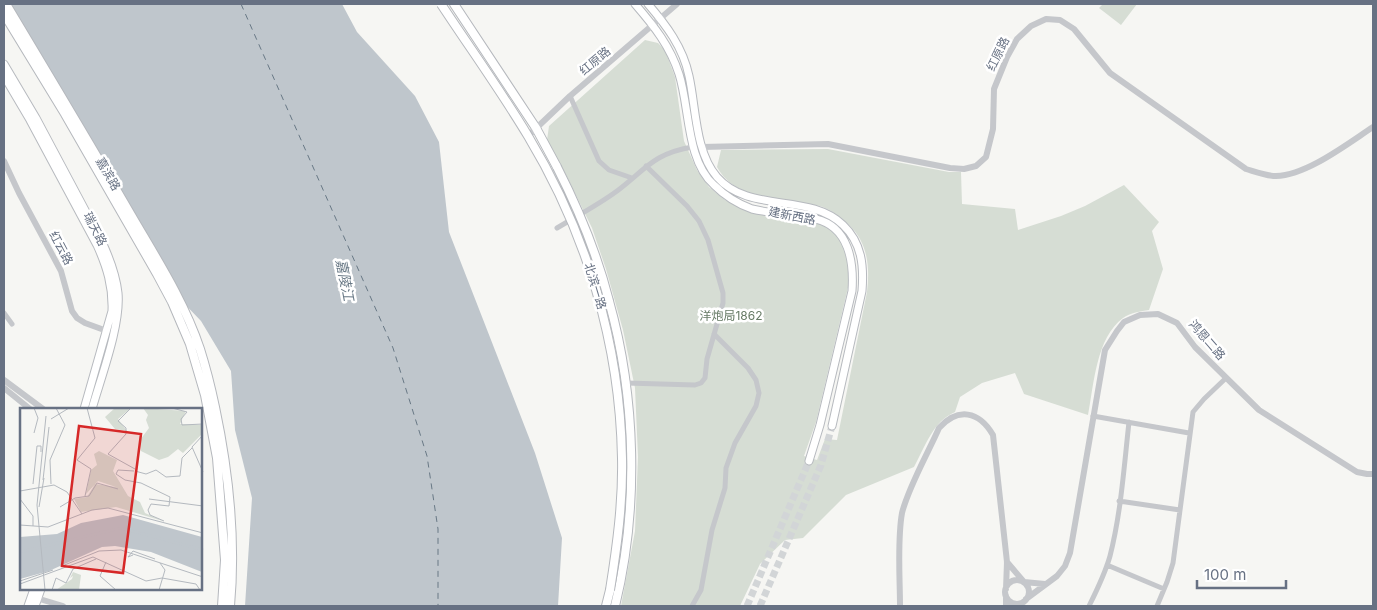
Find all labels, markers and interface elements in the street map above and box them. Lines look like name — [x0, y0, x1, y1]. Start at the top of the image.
street label: 红原路 — [983, 34, 1012, 73]
street label: 红原路 — [576, 43, 613, 78]
street label: 嘉滨路 — [93, 154, 124, 193]
street label: 建新西路 — [767, 204, 817, 227]
street label: 瑞天路 — [81, 209, 110, 248]
street label: 红云路 — [46, 228, 77, 267]
water label: 嘉陵江 — [333, 258, 358, 304]
street label: 北滨一路 — [581, 261, 610, 311]
park label: 洋炮局1862 — [699, 308, 763, 323]
street label: 鸿恩二路 — [1186, 317, 1229, 363]
inset map — [20, 408, 202, 590]
scale bar — [1197, 558, 1286, 590]
text: 100 m — [1204, 565, 1246, 584]

